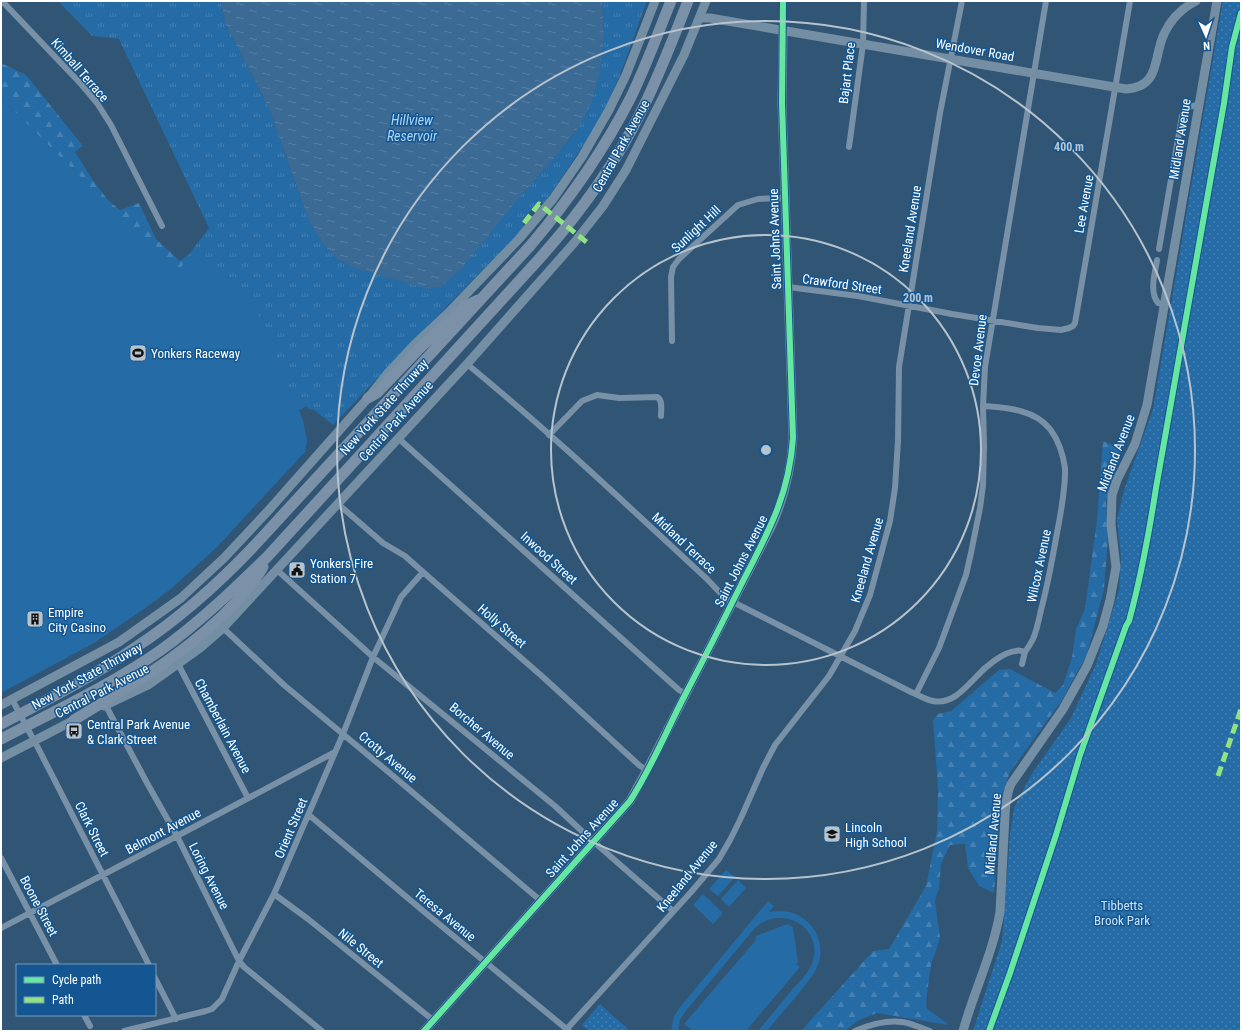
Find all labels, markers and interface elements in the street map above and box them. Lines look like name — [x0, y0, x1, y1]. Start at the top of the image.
north arrow — [1186, 16, 1226, 56]
street label: Kimball Terrace — [48, 35, 112, 105]
street label: Wendover Road — [935, 36, 1015, 64]
text: N — [1203, 39, 1210, 52]
street label: Bajart Place — [836, 41, 858, 105]
street label: Central Park Avenue — [589, 97, 653, 195]
street label: Midland Avenue — [1166, 98, 1194, 180]
water label: Hillview Reservoir — [387, 112, 438, 144]
text: 400 m — [1054, 140, 1084, 154]
street label: Lee Avenue — [1072, 174, 1096, 234]
street label: Kneeland Avenue — [896, 184, 924, 274]
street label: Saint Johns Avenue — [766, 188, 784, 290]
street label: Sunlight Hill — [668, 202, 724, 256]
street label: Crawford Street — [801, 271, 883, 297]
text: 200 m — [903, 291, 933, 305]
street label: Devoe Avenue — [966, 313, 990, 387]
sports icon: Yonkers Raceway — [128, 343, 148, 363]
place label: Yonkers Raceway — [151, 346, 241, 361]
street label: New York State Thruway — [337, 355, 431, 458]
street label: Central Park Avenue — [356, 378, 436, 464]
street label: Midland Avenue — [1094, 412, 1138, 494]
centre of rings — [759, 443, 773, 457]
street label: Midland Terrace — [649, 509, 719, 577]
street label: Saint Johns Avenue — [711, 513, 771, 609]
street label: Kneeland Avenue — [848, 516, 886, 604]
street label: Wilcox Avenue — [1024, 528, 1054, 604]
street label: Inwood Street — [518, 529, 580, 587]
place label: Yonkers Fire Station 7 — [310, 556, 373, 586]
public building icon: Yonkers Fire Station 7 — [287, 560, 307, 580]
street label: Holly Street — [475, 601, 529, 651]
place label: Empire City Casino — [48, 605, 106, 635]
building icon: Empire City Casino — [25, 609, 45, 629]
street label: New York State Thruway — [29, 639, 145, 713]
street label: Central Park Avenue — [53, 661, 151, 721]
street label: Chamberlain Avenue — [192, 676, 254, 776]
street label: Borcher Avenue — [446, 699, 518, 763]
place label: Central Park Avenue & Clark Street — [87, 717, 190, 747]
bus stop icon: Central Park Avenue & Clark Street — [64, 721, 84, 741]
street label: Crotty Avenue — [356, 728, 420, 786]
street label: Midland Avenue — [982, 793, 1004, 875]
street label: Orient Street — [272, 795, 311, 861]
street label: Saint Johns Avenue — [543, 796, 621, 880]
street label: Clark Street — [72, 799, 112, 859]
street label: Belmont Avenue — [123, 805, 203, 857]
place label: Lincoln High School — [845, 820, 907, 850]
school or university icon: Lincoln High School — [822, 824, 842, 844]
street label: Kneeland Avenue — [654, 837, 720, 915]
street label: Loring Avenue — [186, 840, 232, 912]
street label: Boone Street — [17, 873, 61, 939]
street label: Teresa Avenue — [411, 886, 479, 944]
park label: Tibbetts Brook Park — [1094, 898, 1150, 928]
street label: Nile Street — [335, 925, 387, 971]
legend — [16, 964, 156, 1016]
text: Cycle path — [52, 973, 102, 987]
text: Path — [52, 993, 74, 1007]

